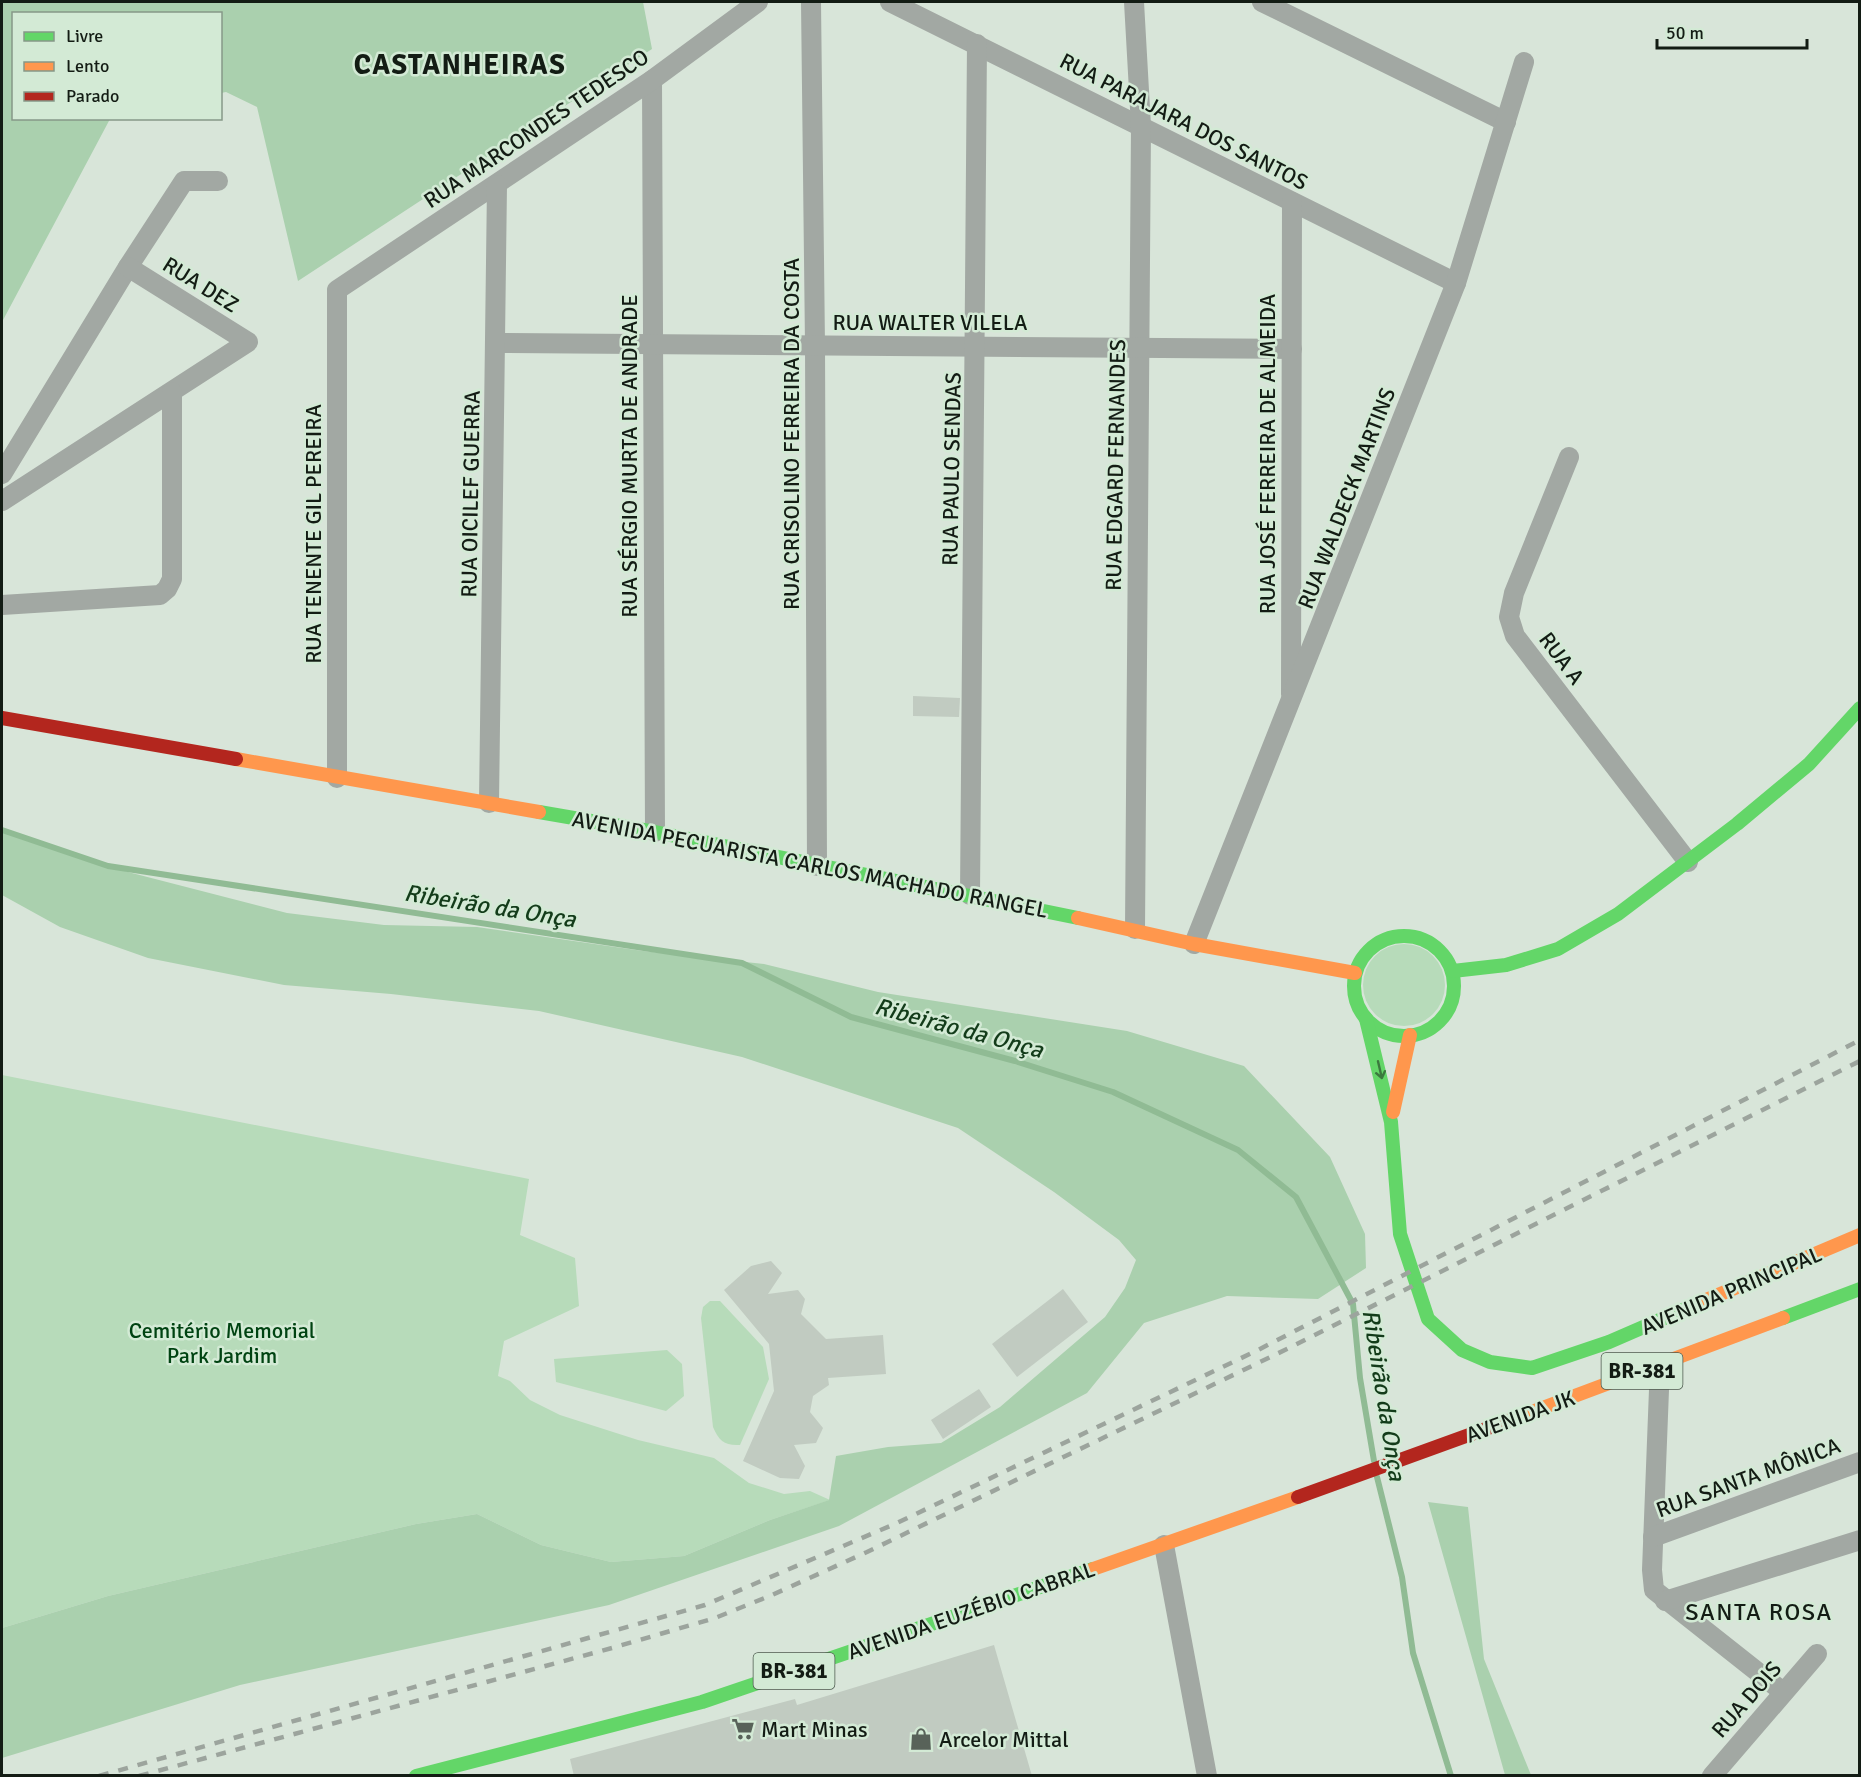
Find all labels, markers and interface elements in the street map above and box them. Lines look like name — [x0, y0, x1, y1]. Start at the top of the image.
legend — [12, 12, 222, 120]
scale bar — [1657, 12, 1807, 50]
text: 50 m — [1666, 22, 1704, 44]
text: Livre — [66, 25, 103, 47]
street label: RUA MARCONDES TEDESCO — [419, 43, 654, 214]
street label: RUA PARAJARA DOS SANTOS — [1055, 47, 1312, 196]
district label: CASTANHEIRAS — [354, 48, 566, 82]
text: Lento — [66, 55, 109, 77]
text: Parado — [66, 85, 119, 107]
street label: RUA DEZ — [158, 251, 244, 318]
street label: RUA CRISOLINO FERREIRA DA COSTA — [778, 257, 805, 610]
street label: RUA JOSÉ FERREIRA DE ALMEIDA — [1254, 293, 1281, 614]
street label: RUA SÉRGIO MURTA DE ANDRADE — [616, 294, 643, 618]
street label: RUA WALTER VILELA — [833, 309, 1028, 336]
street label: RUA EDGARD FERNANDES — [1100, 339, 1131, 591]
street label: RUA PAULO SENDAS — [936, 372, 967, 566]
street label: RUA WALDECK MARTINS — [1292, 384, 1401, 613]
street label: RUA OICILEF GUERRA — [455, 390, 486, 598]
street label: RUA TENENTE GIL PEREIRA — [300, 404, 327, 664]
street label: RUA A — [1533, 627, 1590, 690]
street label: AVENIDA PECUARISTA CARLOS MACHADO RANGEL — [570, 805, 1050, 924]
water label: Ribeirão da Onça — [402, 878, 579, 934]
water label: Ribeirão da Onça — [872, 991, 1047, 1065]
one-way arrow — [1375, 1059, 1386, 1079]
street label: AVENIDA PRINCIPAL — [1637, 1240, 1826, 1341]
water label: Ribeirão da Onça — [1356, 1307, 1412, 1484]
park label: Cemitério Memorial Park Jardim — [129, 1317, 315, 1369]
road number: BR-381 — [1602, 1353, 1682, 1389]
street label: AVENIDA JK — [1462, 1384, 1578, 1449]
street label: RUA SANTA MÔNICA — [1652, 1431, 1845, 1523]
street label: AVENIDA EUZÉBIO CABRAL — [844, 1555, 1098, 1666]
district label: SANTA ROSA — [1685, 1597, 1833, 1627]
road number: BR-381 — [754, 1653, 834, 1689]
street label: RUA DOIS — [1706, 1655, 1787, 1743]
supermarket icon: Mart Minas — [730, 1716, 756, 1742]
place label: Mart Minas — [761, 1716, 868, 1743]
shop icon: Arcelor Mittal — [908, 1726, 934, 1752]
place label: Arcelor Mittal — [939, 1726, 1069, 1753]

